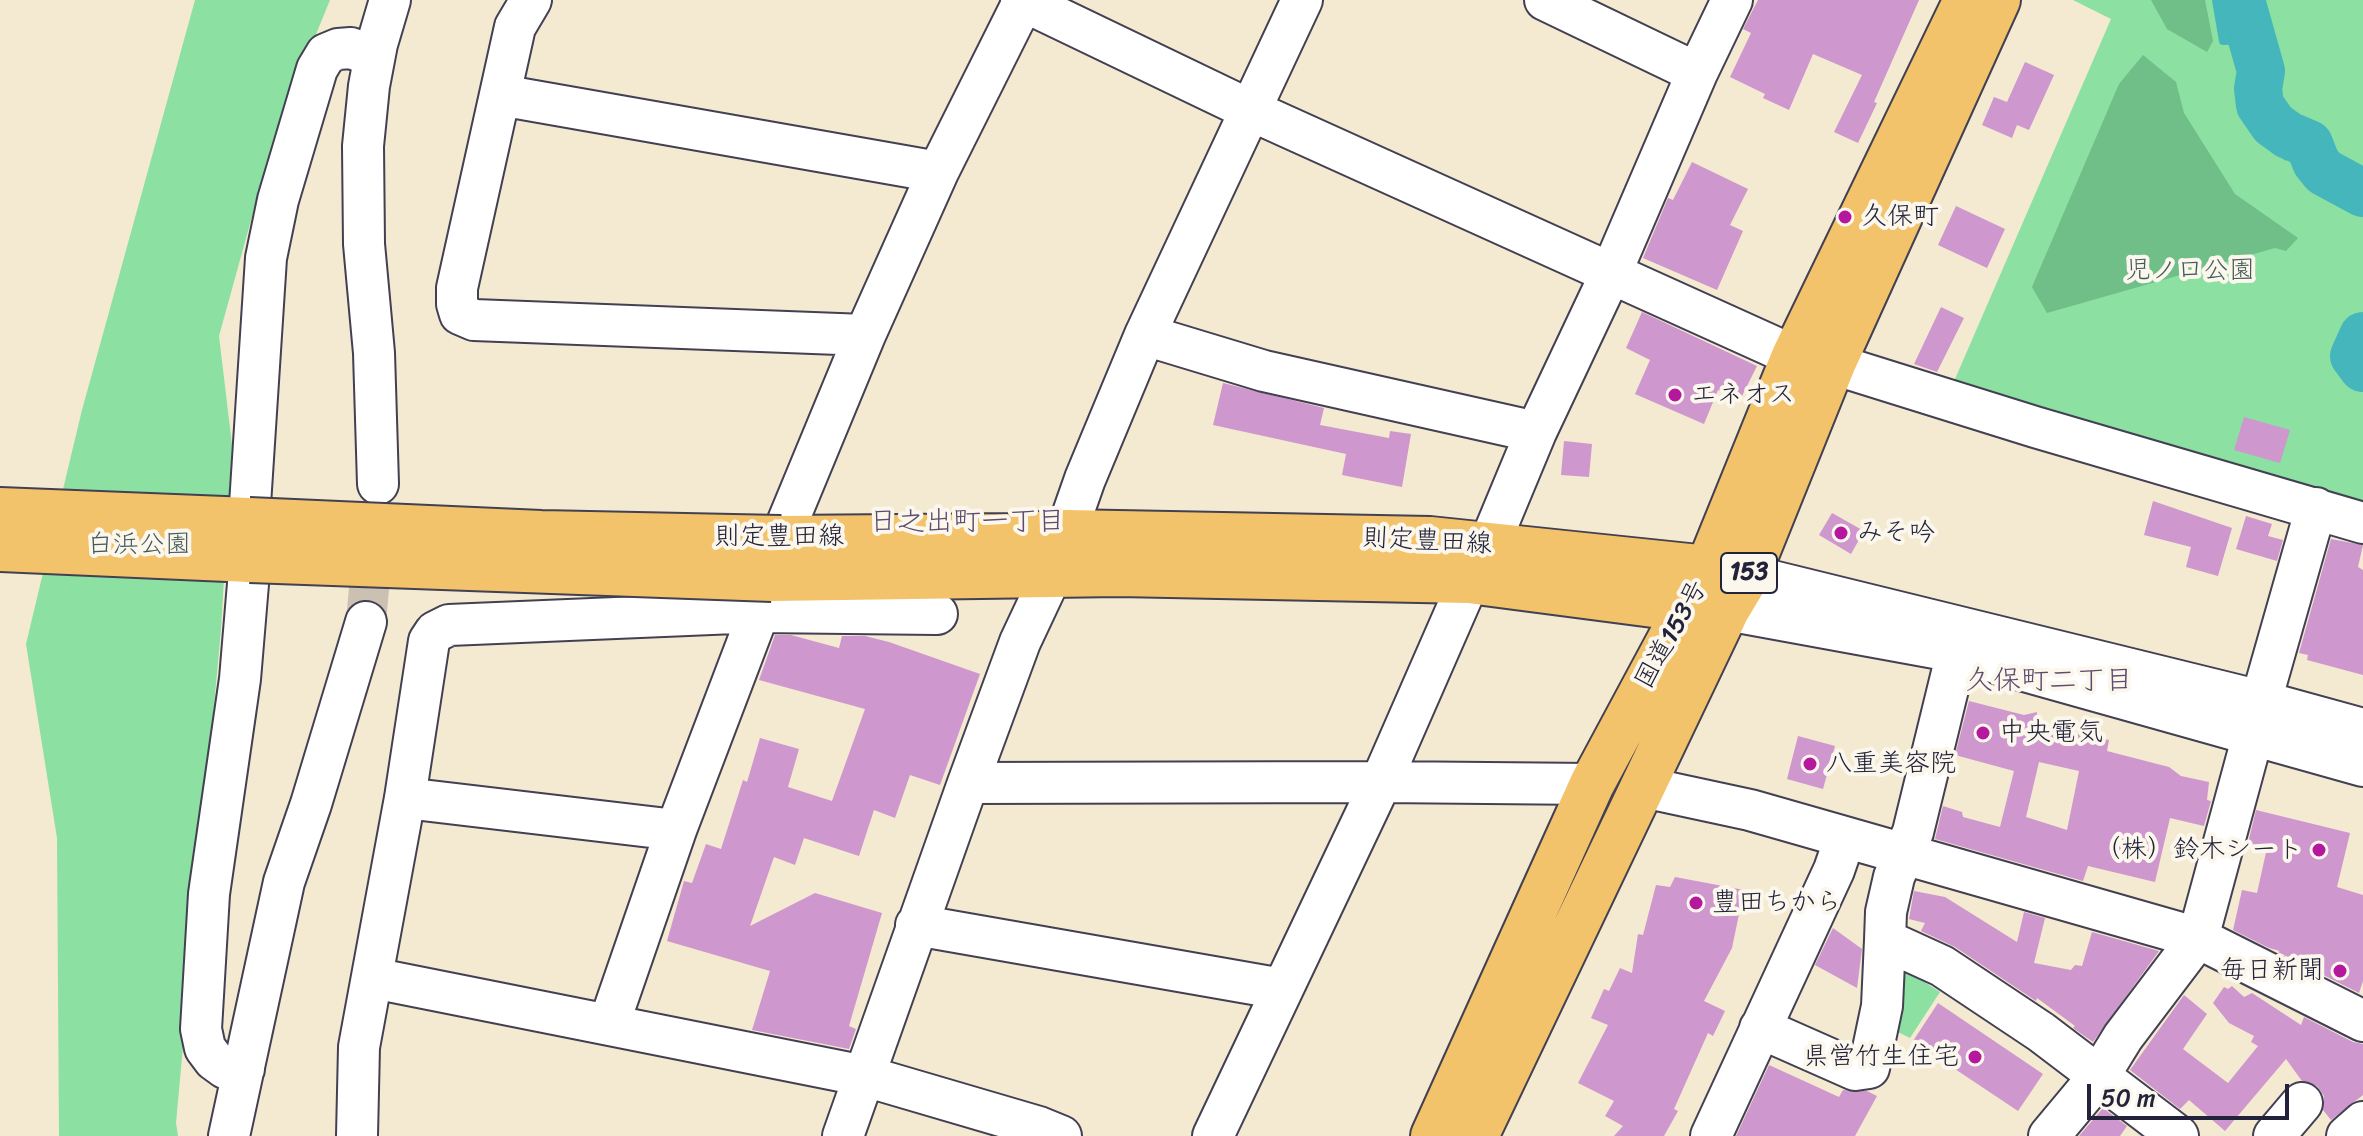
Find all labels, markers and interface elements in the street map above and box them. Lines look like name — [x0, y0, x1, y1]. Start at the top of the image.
place label: 久保町 — [1861, 201, 1939, 233]
marker: 久保町 — [1836, 208, 1854, 226]
park label: 児ノ口公園 — [2125, 255, 2255, 287]
place label: エネオス — [1691, 379, 1795, 411]
marker: エネオス — [1666, 386, 1684, 404]
district label: 日之出町一丁目 — [869, 506, 1065, 540]
place label: みそ吟 — [1857, 517, 1935, 549]
street label: 則定豊田線 — [714, 521, 844, 553]
street label: 則定豊田線 — [1361, 523, 1493, 561]
marker: みそ吟 — [1832, 524, 1850, 542]
park label: 白浜公園 — [87, 529, 191, 561]
road number: 153 — [1721, 553, 1777, 593]
street label: 国道153号 — [1629, 575, 1715, 695]
district label: 久保町二丁目 — [1965, 665, 2133, 699]
place label: 中央電気 — [1999, 717, 2103, 749]
marker: 中央電気 — [1974, 724, 1992, 742]
place label: 八重美容院 — [1826, 748, 1956, 780]
marker: 八重美容院 — [1801, 755, 1819, 773]
place label: （株）鈴木シート — [2095, 834, 2303, 866]
marker: （株）鈴木シート — [2310, 841, 2328, 859]
place label: 豊田ちから — [1712, 887, 1842, 919]
marker: 豊田ちから — [1687, 894, 1705, 912]
place label: 毎日新聞 — [2220, 955, 2324, 987]
marker: 毎日新聞 — [2331, 962, 2349, 980]
place label: 県営竹生住宅 — [1803, 1041, 1959, 1073]
marker: 県営竹生住宅 — [1966, 1048, 1984, 1066]
scale bar — [2091, 1068, 2293, 1118]
text: 50 m — [2101, 1077, 2156, 1119]

